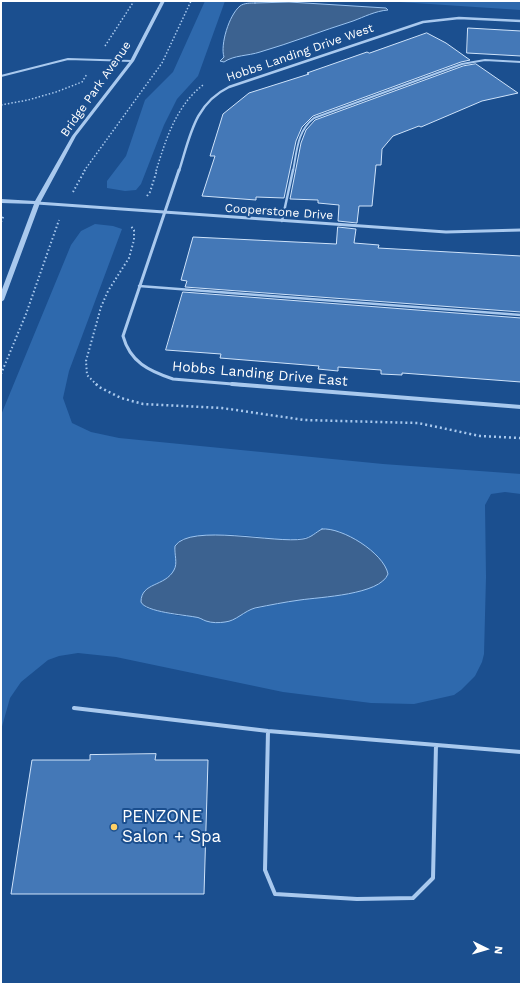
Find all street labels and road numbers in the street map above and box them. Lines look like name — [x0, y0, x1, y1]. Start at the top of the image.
street label: Hobbs Landing Drive West — [225, 21, 375, 85]
street label: Bridge Park Avenue — [58, 39, 134, 139]
street label: Cooperstone Drive — [224, 201, 334, 223]
street label: Hobbs Landing Drive East — [171, 358, 349, 390]

